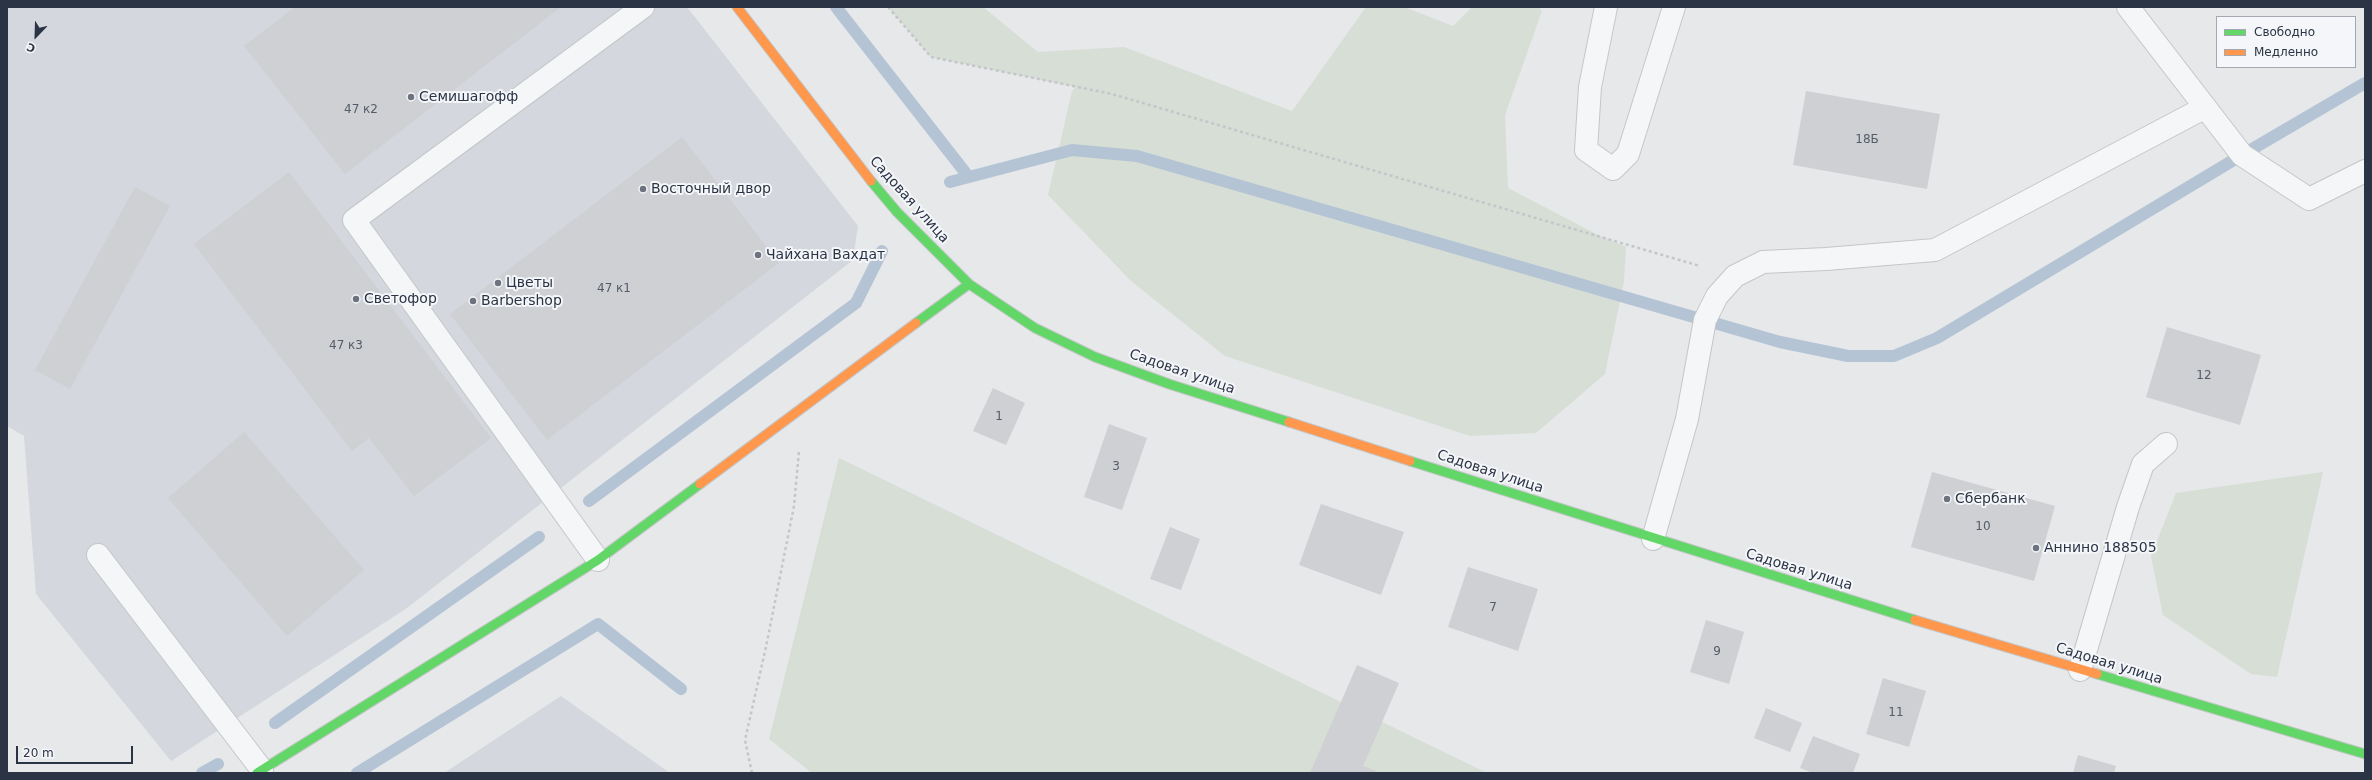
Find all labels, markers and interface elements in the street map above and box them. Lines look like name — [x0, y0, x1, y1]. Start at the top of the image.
north arrow — [16, 16, 56, 56]
legend — [2216, 16, 2356, 68]
text: Свободно — [2254, 25, 2315, 39]
text: С — [25, 40, 37, 55]
text: Медленно — [2254, 45, 2318, 59]
place label: Семишагофф — [419, 89, 518, 105]
marker: Семишагофф — [406, 92, 416, 102]
house number: 47 к2 — [344, 103, 378, 117]
house number: 18Б — [1855, 133, 1879, 147]
street label: Садовая улица — [866, 153, 952, 247]
place label: Восточный двор — [651, 181, 771, 197]
marker: Восточный двор — [638, 184, 648, 194]
place label: Чайхана Вахдат — [766, 247, 885, 263]
marker: Чайхана Вахдат — [753, 250, 763, 260]
place label: Цветы — [506, 275, 553, 291]
marker: Цветы — [493, 278, 503, 288]
house number: 47 к1 — [597, 282, 631, 296]
place label: Светофор — [364, 291, 437, 307]
place label: Barbershop — [481, 293, 562, 309]
marker: Светофор — [351, 294, 361, 304]
marker: Barbershop — [468, 296, 478, 306]
house number: 47 к3 — [329, 339, 363, 353]
street label: Садовая улица — [1127, 346, 1237, 398]
house number: 12 — [2196, 369, 2212, 383]
house number: 1 — [995, 410, 1003, 424]
street label: Садовая улица — [1435, 447, 1545, 497]
house number: 3 — [1112, 460, 1120, 474]
place label: Сбербанк — [1955, 491, 2026, 507]
marker: Сбербанк — [1942, 494, 1952, 504]
house number: 10 — [1975, 520, 1991, 534]
place label: Аннино 188505 — [2044, 540, 2157, 556]
marker: Аннино 188505 — [2031, 543, 2041, 553]
street label: Садовая улица — [1744, 546, 1854, 594]
house number: 7 — [1489, 601, 1497, 615]
street label: Садовая улица — [2054, 640, 2164, 688]
house number: 9 — [1713, 645, 1721, 659]
house number: 11 — [1888, 706, 1904, 720]
scale bar — [18, 738, 135, 764]
text: 20 m — [23, 746, 54, 760]

